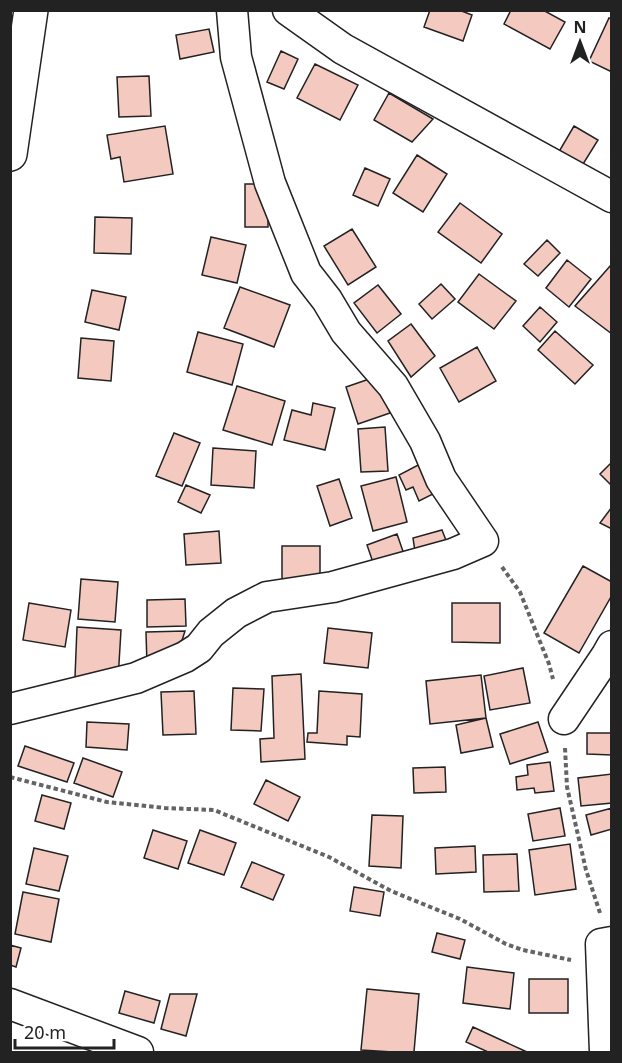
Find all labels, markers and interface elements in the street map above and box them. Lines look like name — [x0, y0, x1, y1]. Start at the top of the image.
north arrow — [550, 12, 610, 72]
text: N — [573, 16, 587, 38]
scale bar — [15, 1012, 114, 1050]
text: 20 m — [24, 1020, 66, 1044]

